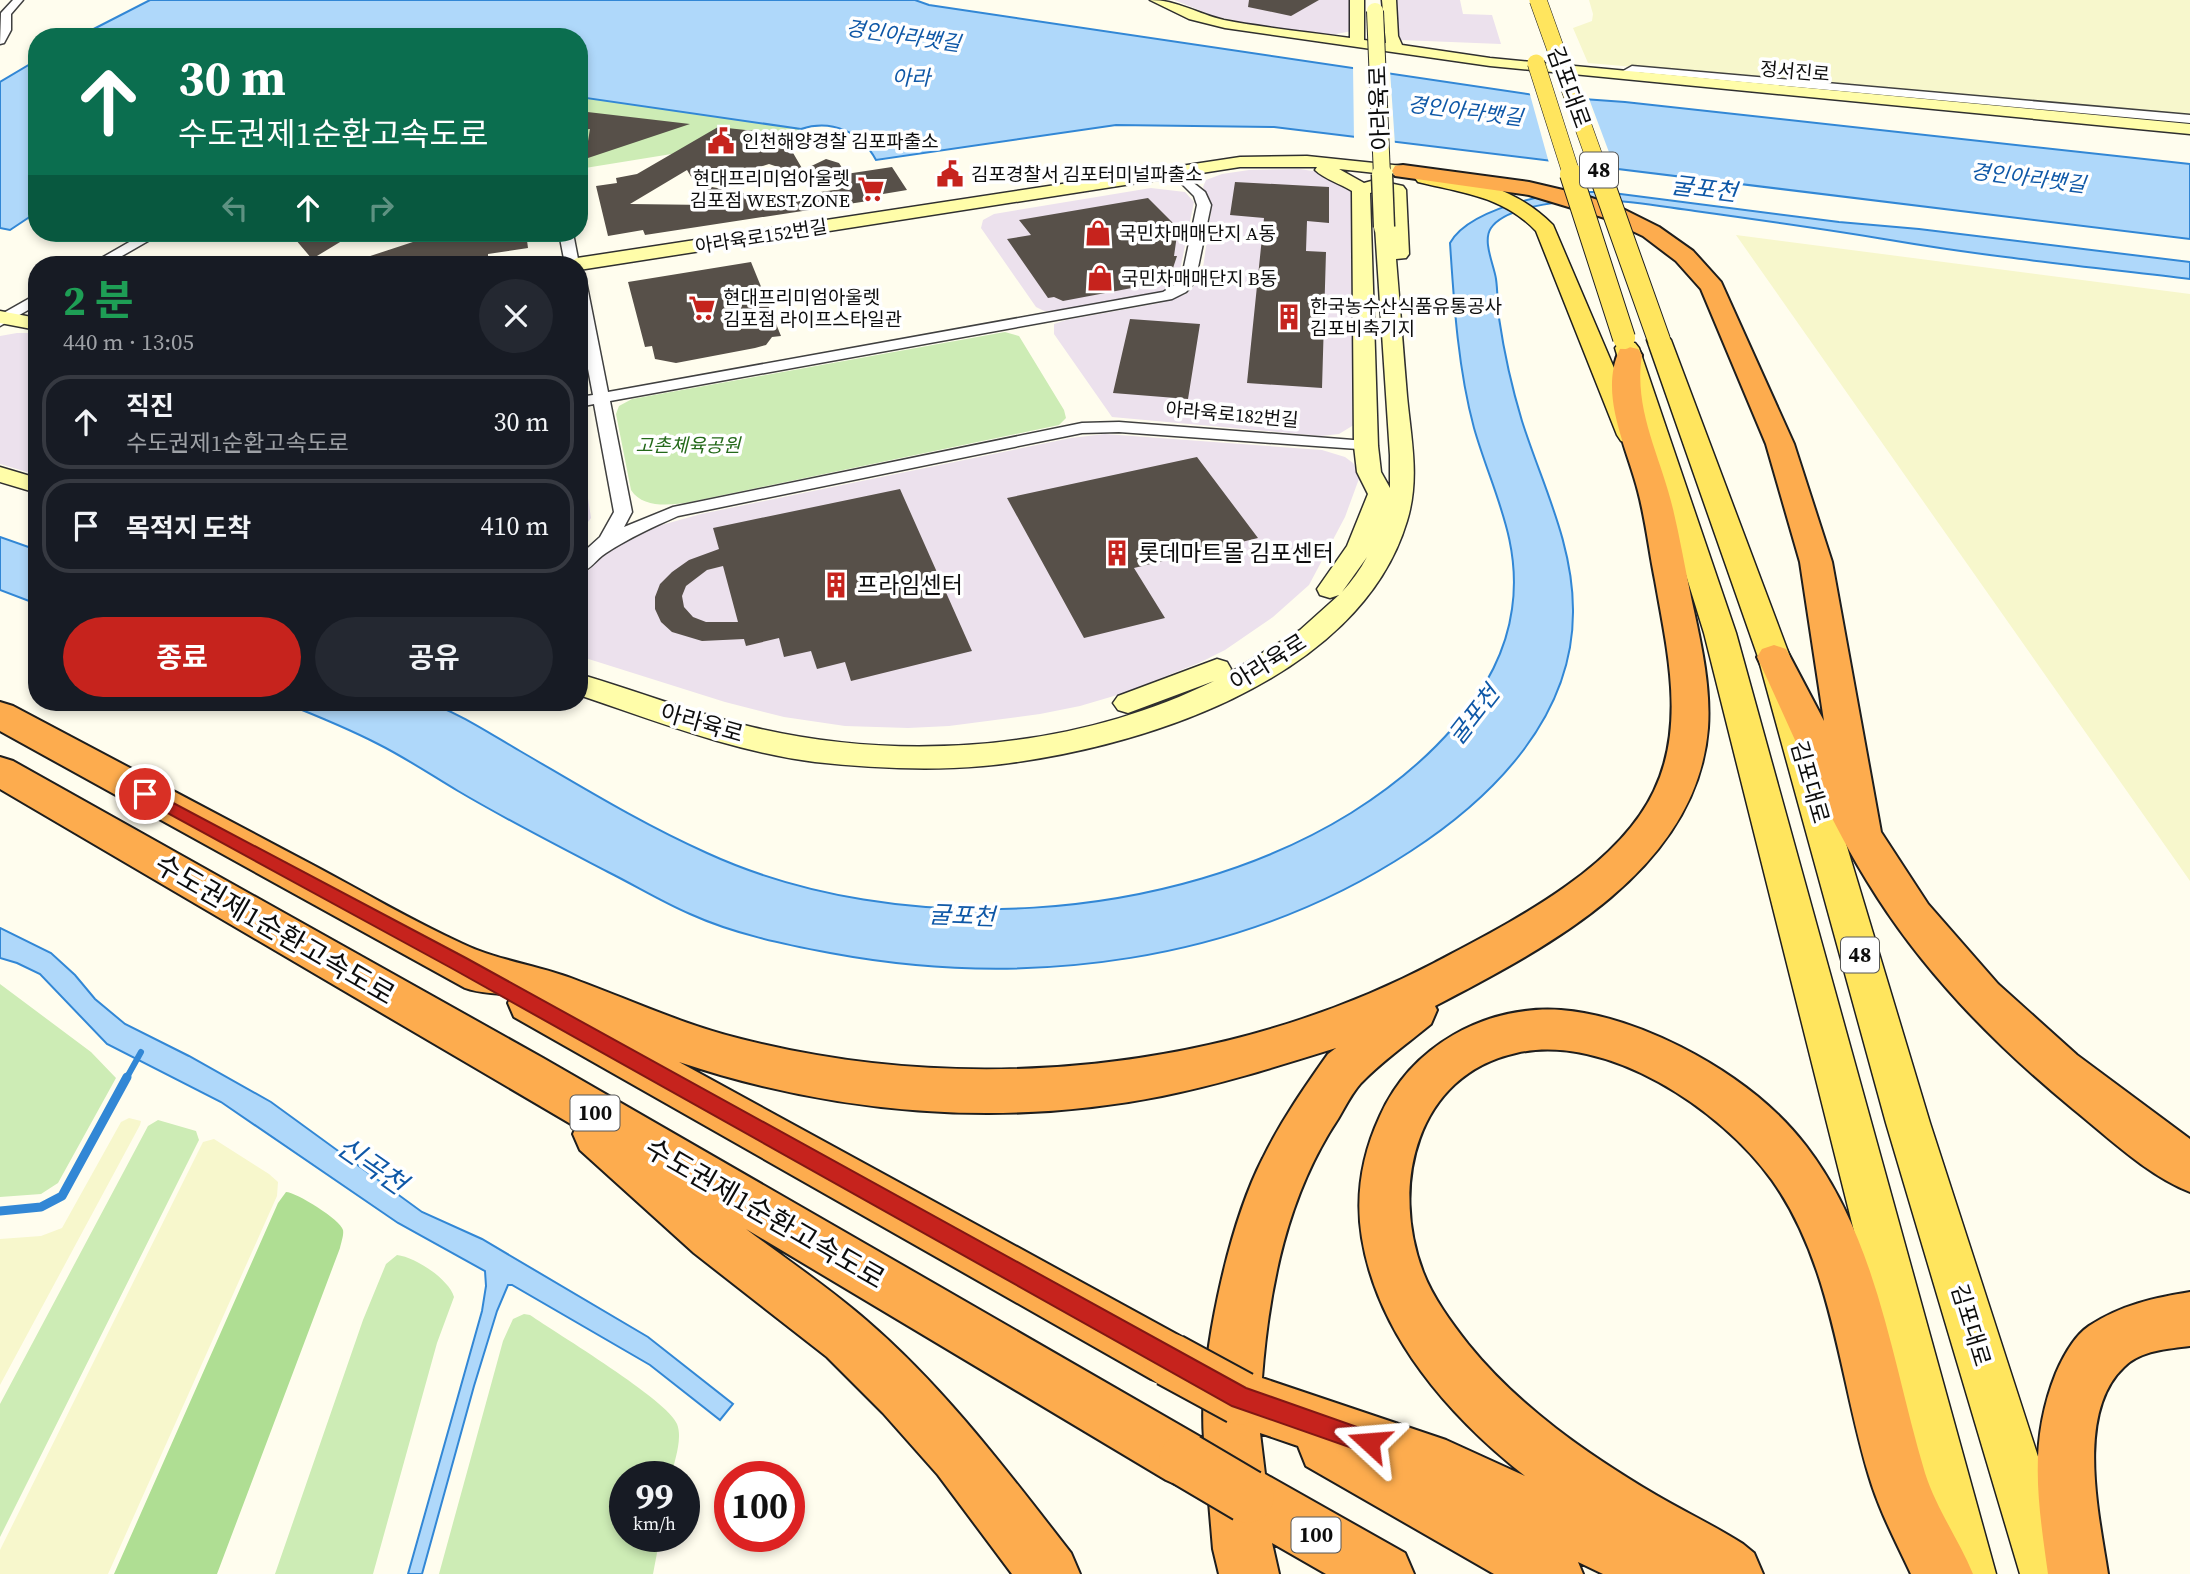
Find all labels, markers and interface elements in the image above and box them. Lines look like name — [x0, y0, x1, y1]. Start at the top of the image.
water label: 경인아라뱃길 — [844, 13, 964, 58]
street label: 김포대로 — [1539, 42, 1599, 132]
text: 30 m — [178, 44, 286, 111]
street label: 정서진로 — [1759, 55, 1831, 87]
icon: ahead — [63, 56, 154, 147]
water label: 아라 — [892, 63, 933, 92]
street label: 아라육로 — [1362, 65, 1396, 151]
water label: 경인아라뱃길 — [1406, 89, 1526, 132]
text: 수도권제1순환고속도로 — [178, 112, 488, 156]
public building icon: 인천해양경찰 김포파출소 — [706, 126, 736, 156]
place label: 인천해양경찰 김포파출소 — [742, 128, 939, 154]
road number: 48 — [1580, 152, 1618, 188]
water label: 경인아라뱃길 — [1969, 156, 2089, 199]
public building icon: 김포경찰서 김포터미널파출소 — [935, 159, 965, 189]
place label: 김포경찰서 김포터미널파출소 — [971, 161, 1203, 187]
place label: 현대프리미엄아울렛 김포점 WEST ZONE — [690, 165, 850, 213]
water label: 굴포천 — [1669, 168, 1742, 209]
supermarket icon: 현대프리미엄아울렛 김포점 WEST ZONE — [856, 174, 886, 204]
icon: left — [216, 189, 254, 227]
icon: ahead — [289, 189, 327, 227]
icon: right — [362, 189, 400, 227]
street label: 아라육로152번길 — [693, 213, 829, 259]
shop icon: 국민차매매단지 A동 — [1083, 218, 1113, 248]
place label: 국민차매매단지 A동 — [1119, 220, 1276, 246]
shop icon: 국민차매매단지 B동 — [1085, 263, 1115, 293]
place label: 국민차매매단지 B동 — [1121, 265, 1277, 291]
text: 2 분 — [63, 271, 133, 329]
button: close — [479, 279, 553, 353]
place label: 현대프리미엄아울렛 김포점 라이프스타일관 — [723, 284, 902, 332]
supermarket icon: 현대프리미엄아울렛 김포점 라이프스타일관 — [687, 293, 717, 323]
place label: 한국농수산식품유통공사 김포비축기지 — [1310, 293, 1502, 341]
building icon: 한국농수산식품유통공사 김포비축기지 — [1274, 302, 1304, 332]
text: 440 m · 13:05 — [63, 326, 194, 358]
text: 직진 — [126, 388, 174, 424]
street label: 아라육로182번길 — [1164, 395, 1300, 433]
icon: ahead — [67, 403, 105, 441]
text: 30 m — [494, 404, 549, 440]
text: 수도권제1순환고속도로 — [126, 427, 349, 459]
park label: 고촌체육공원 — [636, 432, 742, 458]
icon: arrive — [67, 507, 105, 545]
text: 410 m — [481, 508, 549, 544]
text: 목적지 도착 — [126, 510, 251, 546]
place label: 롯데마트몰 김포센터 — [1138, 537, 1334, 569]
building icon: 롯데마트몰 김포센터 — [1102, 538, 1132, 568]
place label: 프라임센터 — [857, 569, 963, 601]
building icon: 프라임센터 — [821, 570, 851, 600]
button: 종료 — [63, 617, 301, 697]
button: 공유 — [315, 617, 553, 697]
street label: 아라육로 — [1224, 626, 1312, 698]
water label: 굴포천 — [1440, 676, 1509, 751]
street label: 아라육로 — [657, 696, 747, 750]
street label: 김포대로 — [1783, 737, 1837, 827]
pin — [115, 764, 175, 824]
icon: arrive — [126, 775, 164, 813]
street label: 수도권제1순환고속도로 — [148, 845, 402, 1013]
water label: 굴포천 — [928, 898, 999, 933]
road number: 48 — [1841, 937, 1879, 972]
road number: 100 — [570, 1096, 620, 1130]
water label: 신곡천 — [329, 1127, 417, 1205]
street label: 수도권제1순환고속도로 — [638, 1129, 892, 1297]
street label: 김포대로 — [1943, 1280, 1999, 1370]
position arrow — [1332, 1405, 1406, 1479]
speed limit sign: 100 — [714, 1461, 805, 1552]
text: 99 — [636, 1473, 673, 1521]
text: km/h — [633, 1511, 676, 1536]
road number: 100 — [1292, 1518, 1340, 1552]

